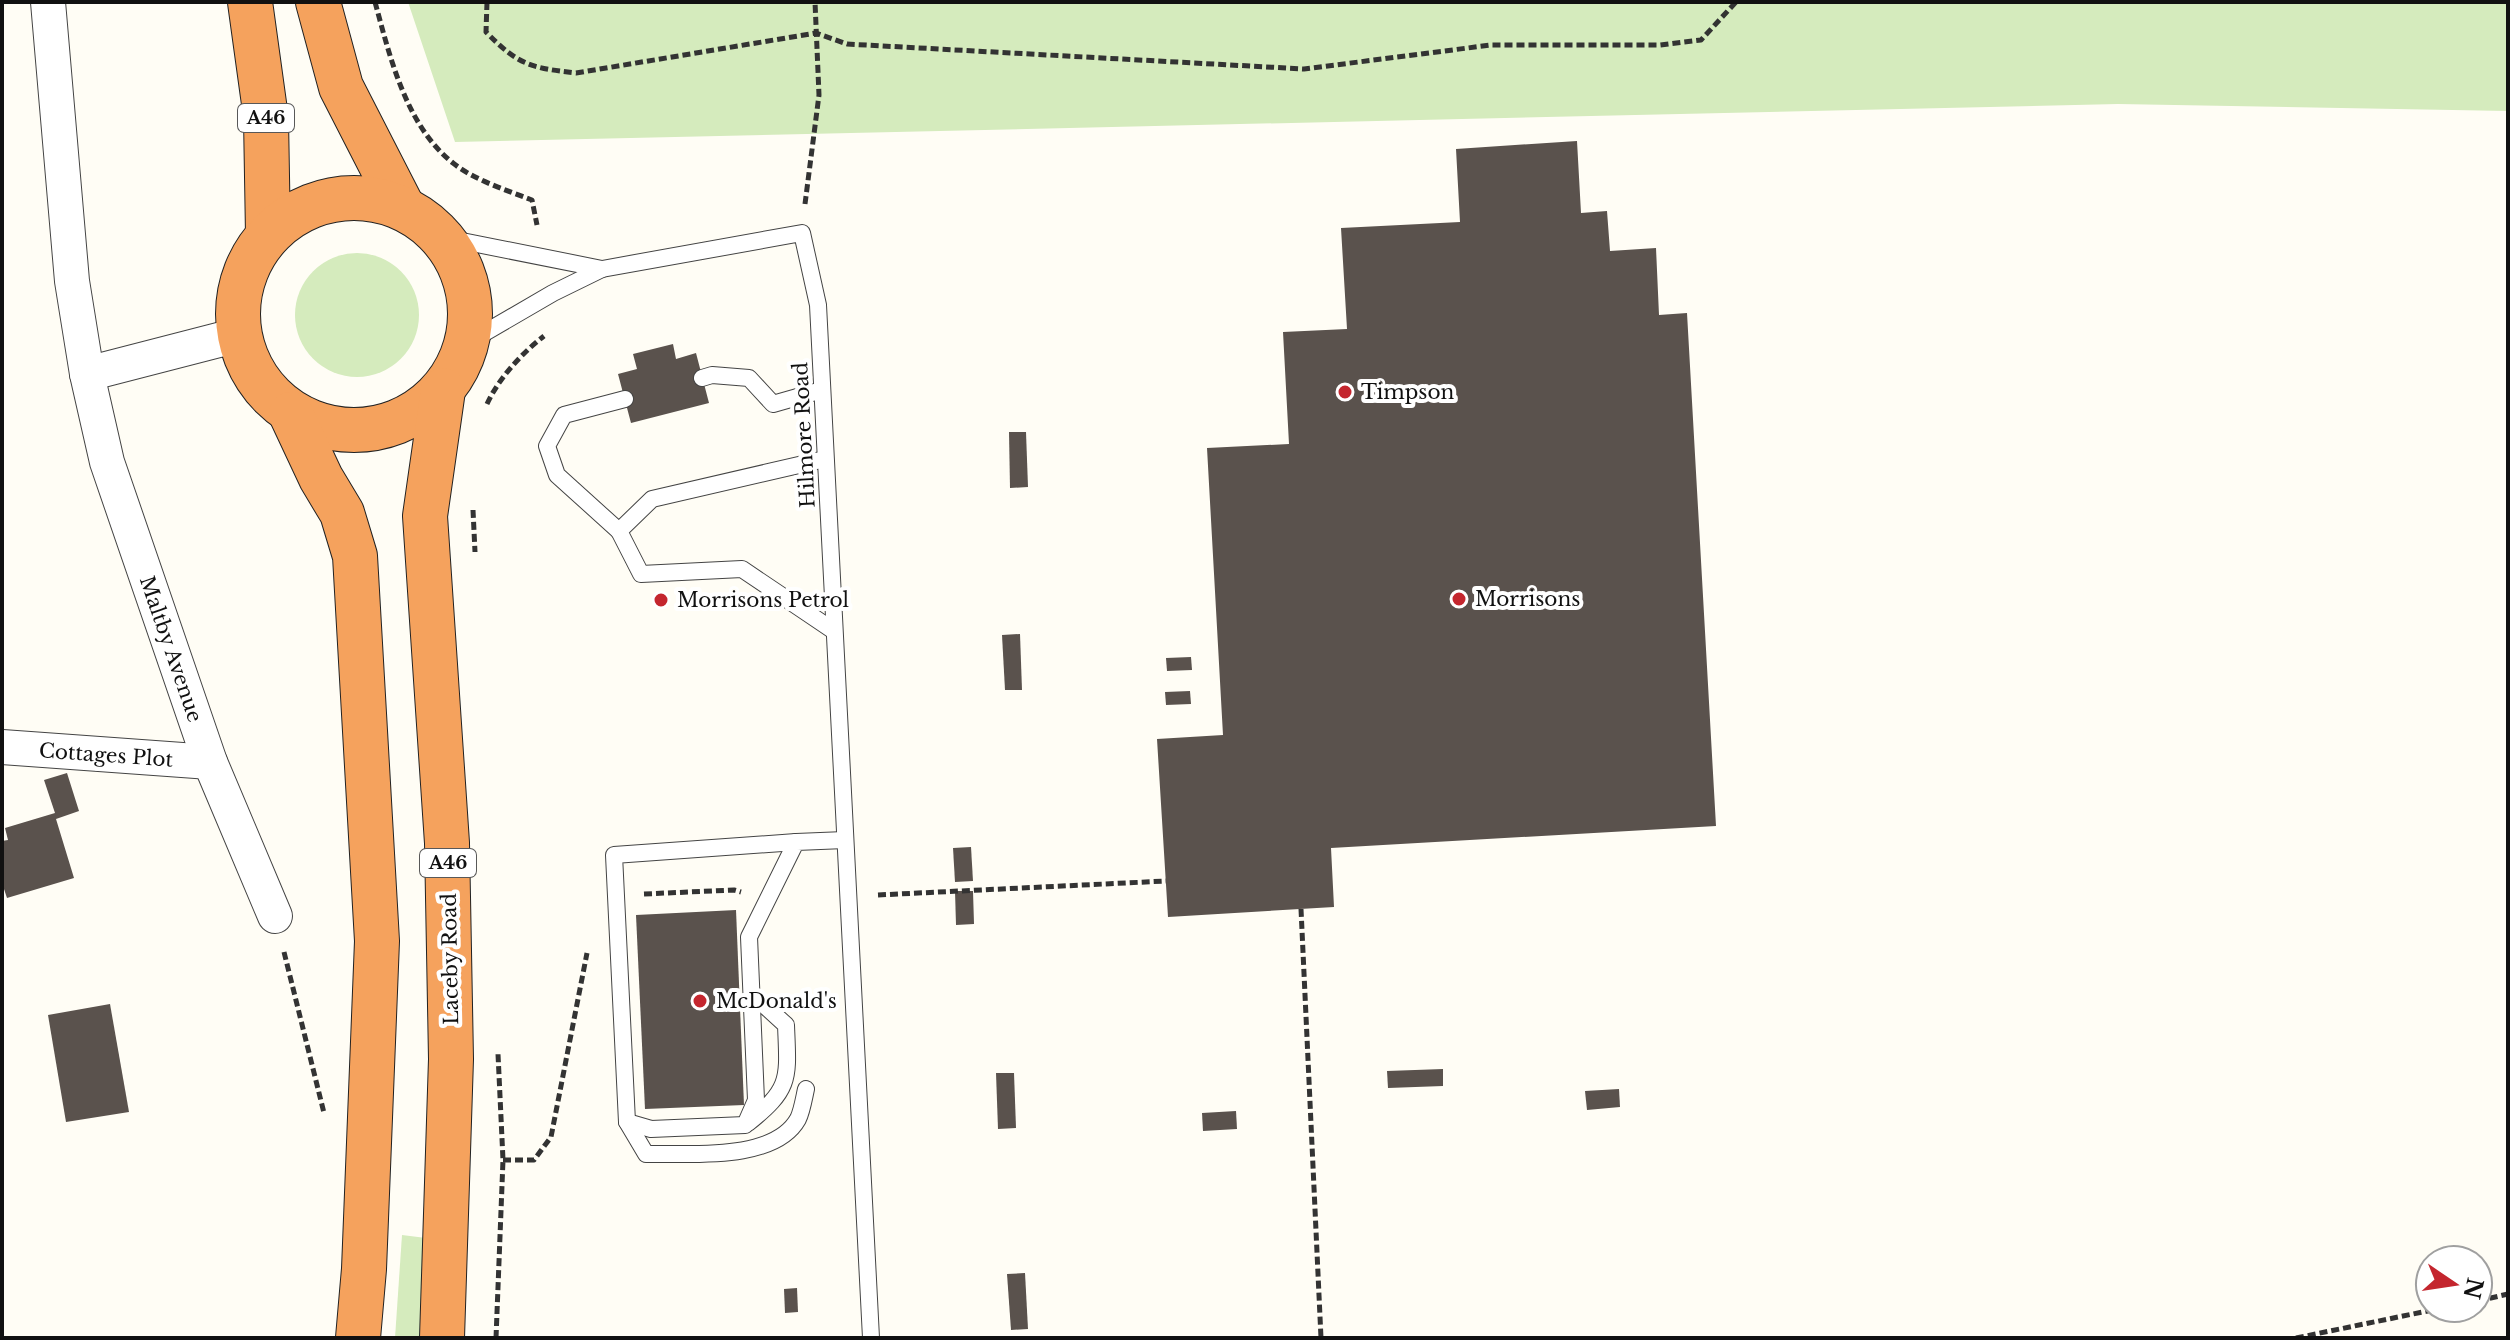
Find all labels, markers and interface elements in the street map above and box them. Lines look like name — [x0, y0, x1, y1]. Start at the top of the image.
road number: A46 — [238, 104, 294, 132]
street label: Hilmore Road — [788, 361, 820, 509]
place label: Timpson — [1361, 380, 1454, 404]
marker: Timpson — [1336, 383, 1354, 401]
street label: Maltby Avenue — [135, 573, 207, 725]
place label: Morrisons — [1475, 587, 1580, 611]
place label: Morrisons Petrol — [677, 588, 849, 612]
marker: Morrisons — [1450, 590, 1468, 608]
marker: Morrisons Petrol — [652, 591, 670, 609]
street label: Cottages Plot — [38, 738, 174, 772]
road number: A46 — [420, 849, 476, 877]
street label: Laceby Road — [437, 893, 463, 1025]
place label: McDonald's — [716, 989, 837, 1013]
marker: McDonald's — [691, 992, 709, 1010]
north arrow — [2414, 1244, 2494, 1324]
text: N — [2457, 1275, 2488, 1302]

